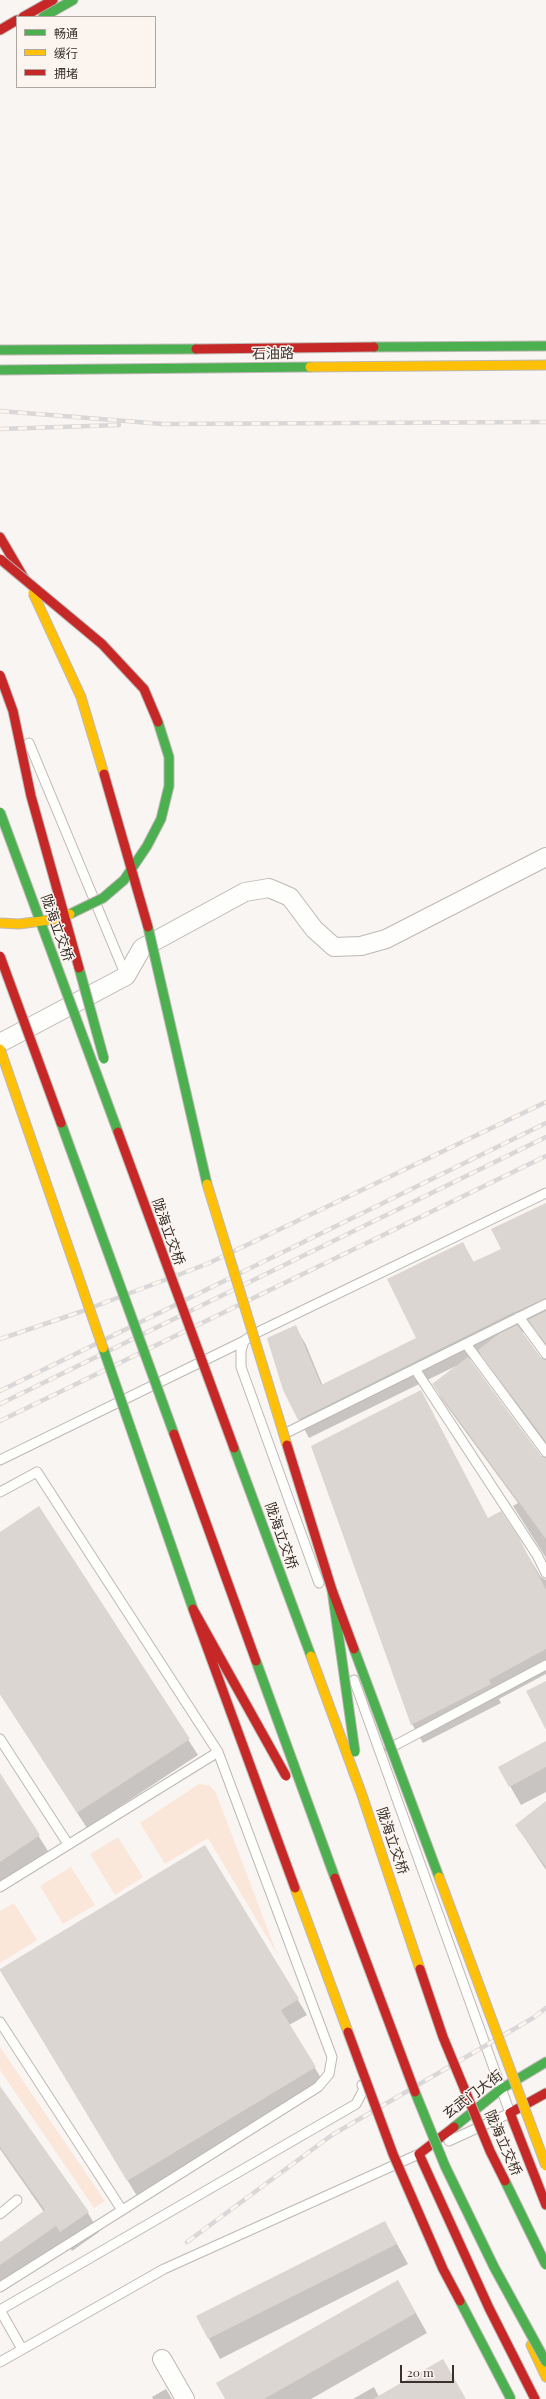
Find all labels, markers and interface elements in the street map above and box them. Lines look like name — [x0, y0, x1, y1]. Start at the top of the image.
legend — [16, 16, 156, 88]
text: 畅通 — [54, 25, 78, 41]
text: 缓行 — [54, 45, 78, 61]
text: 拥堵 — [54, 65, 78, 81]
street label: 石油路 — [252, 345, 294, 363]
street label: 陇海立交桥 — [37, 892, 77, 964]
street label: 陇海立交桥 — [148, 1196, 188, 1268]
street label: 陇海立交桥 — [261, 1500, 301, 1572]
street label: 陇海立交桥 — [373, 1805, 411, 1877]
street label: 玄武门大街 — [440, 2067, 506, 2123]
street label: 陇海立交桥 — [481, 2108, 525, 2178]
scale bar — [402, 2357, 456, 2383]
text: 20 m — [407, 2364, 434, 2380]

